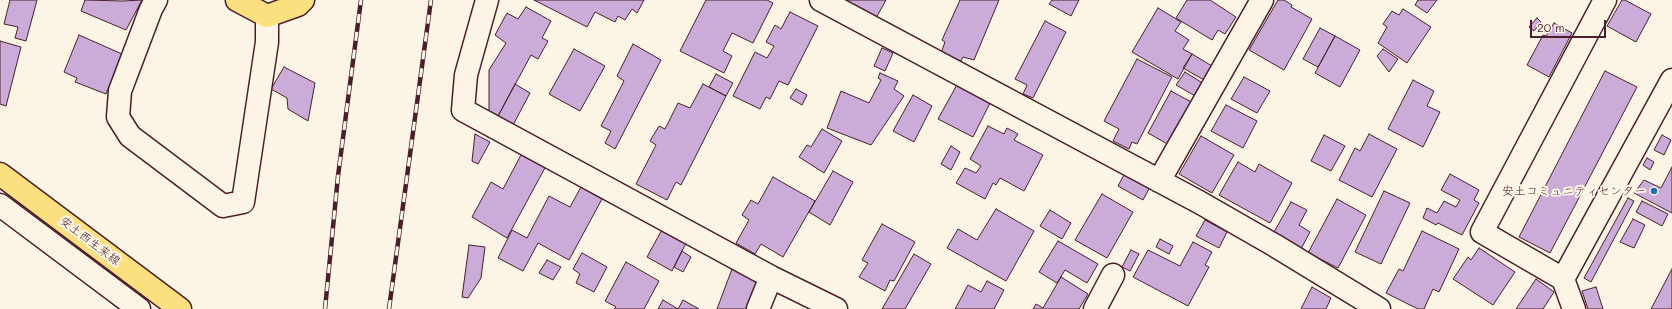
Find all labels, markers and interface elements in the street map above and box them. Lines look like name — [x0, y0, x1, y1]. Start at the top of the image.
scale bar — [1532, 12, 1608, 38]
text: 20 m — [1537, 19, 1565, 35]
place label: 安土コミュニティセンター — [1502, 184, 1646, 198]
marker: 安土コミュニティセンター — [1649, 186, 1659, 196]
street label: 安土西生来線 — [57, 214, 123, 268]

